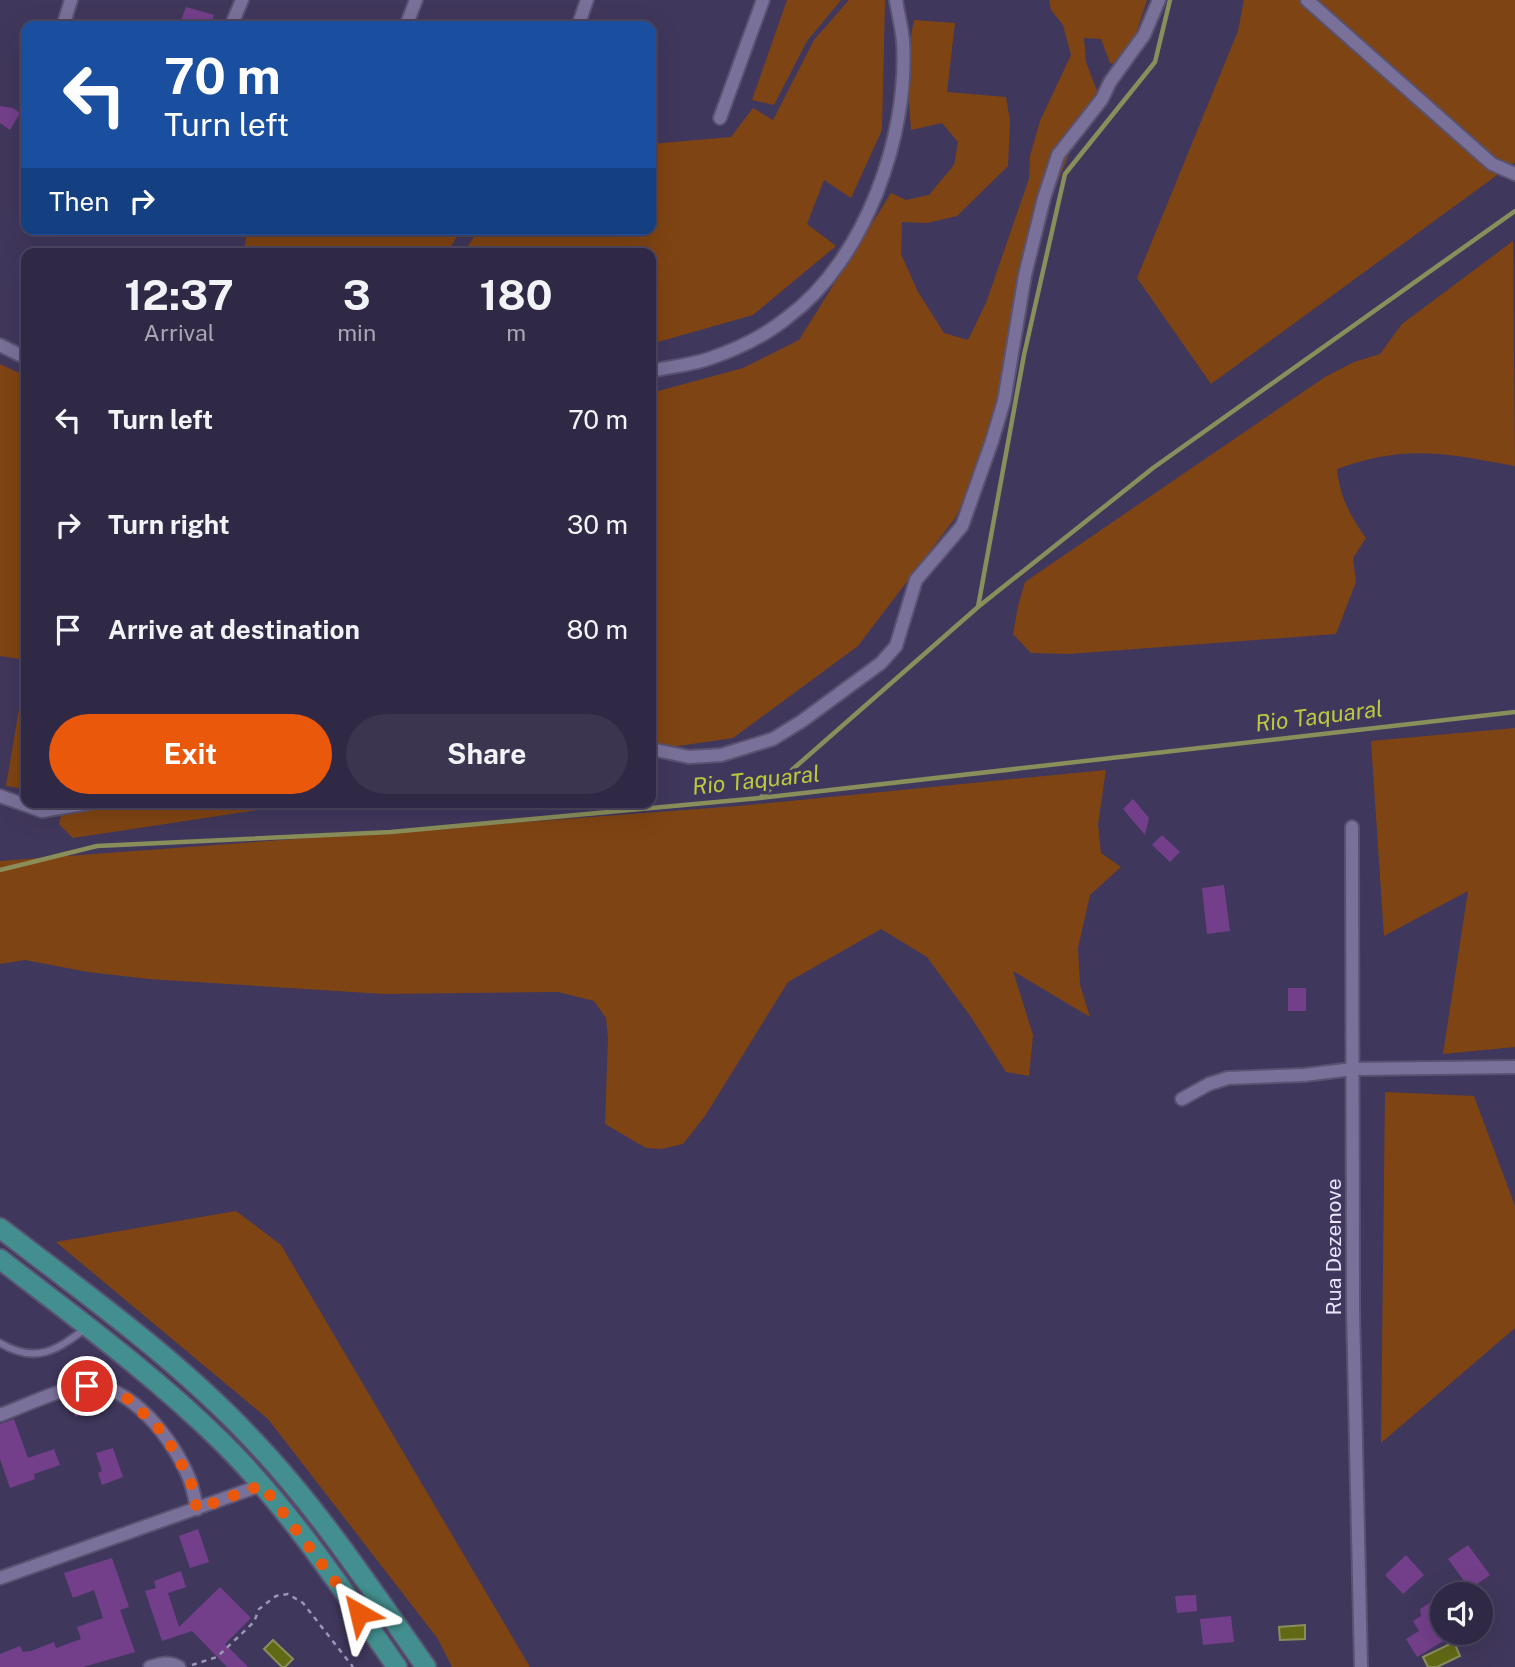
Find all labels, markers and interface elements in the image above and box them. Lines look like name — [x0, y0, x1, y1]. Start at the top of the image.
text: 70 m — [164, 47, 281, 105]
icon: left — [49, 49, 140, 140]
text: Turn left — [164, 106, 289, 143]
icon: right — [123, 182, 161, 220]
text: Then — [49, 186, 109, 217]
text: 12:37 — [124, 270, 234, 319]
text: 3 — [343, 270, 371, 319]
text: 180 — [480, 270, 553, 319]
text: Arrival — [144, 319, 215, 346]
text: min — [337, 319, 376, 346]
text: m — [506, 319, 526, 346]
icon: left — [49, 401, 87, 439]
text: Turn left — [108, 404, 213, 435]
text: 70 m — [568, 404, 628, 435]
icon: right — [49, 506, 87, 544]
text: Turn right — [108, 509, 230, 540]
text: 30 m — [567, 509, 628, 540]
icon: arrive — [49, 611, 87, 649]
text: Arrive at destination — [108, 614, 360, 645]
text: 80 m — [567, 614, 628, 645]
water label: Rio Taquaral — [1254, 694, 1384, 737]
button: Exit — [49, 714, 332, 794]
button: Share — [346, 714, 628, 794]
water label: Rio Taquaral — [691, 759, 821, 800]
street label: Rua Dezenove — [1321, 1178, 1346, 1316]
pin — [57, 1356, 117, 1416]
icon: arrive — [68, 1367, 106, 1405]
position arrow — [322, 1576, 396, 1650]
map controls — [1430, 1582, 1493, 1645]
button: sound — [1430, 1582, 1493, 1645]

